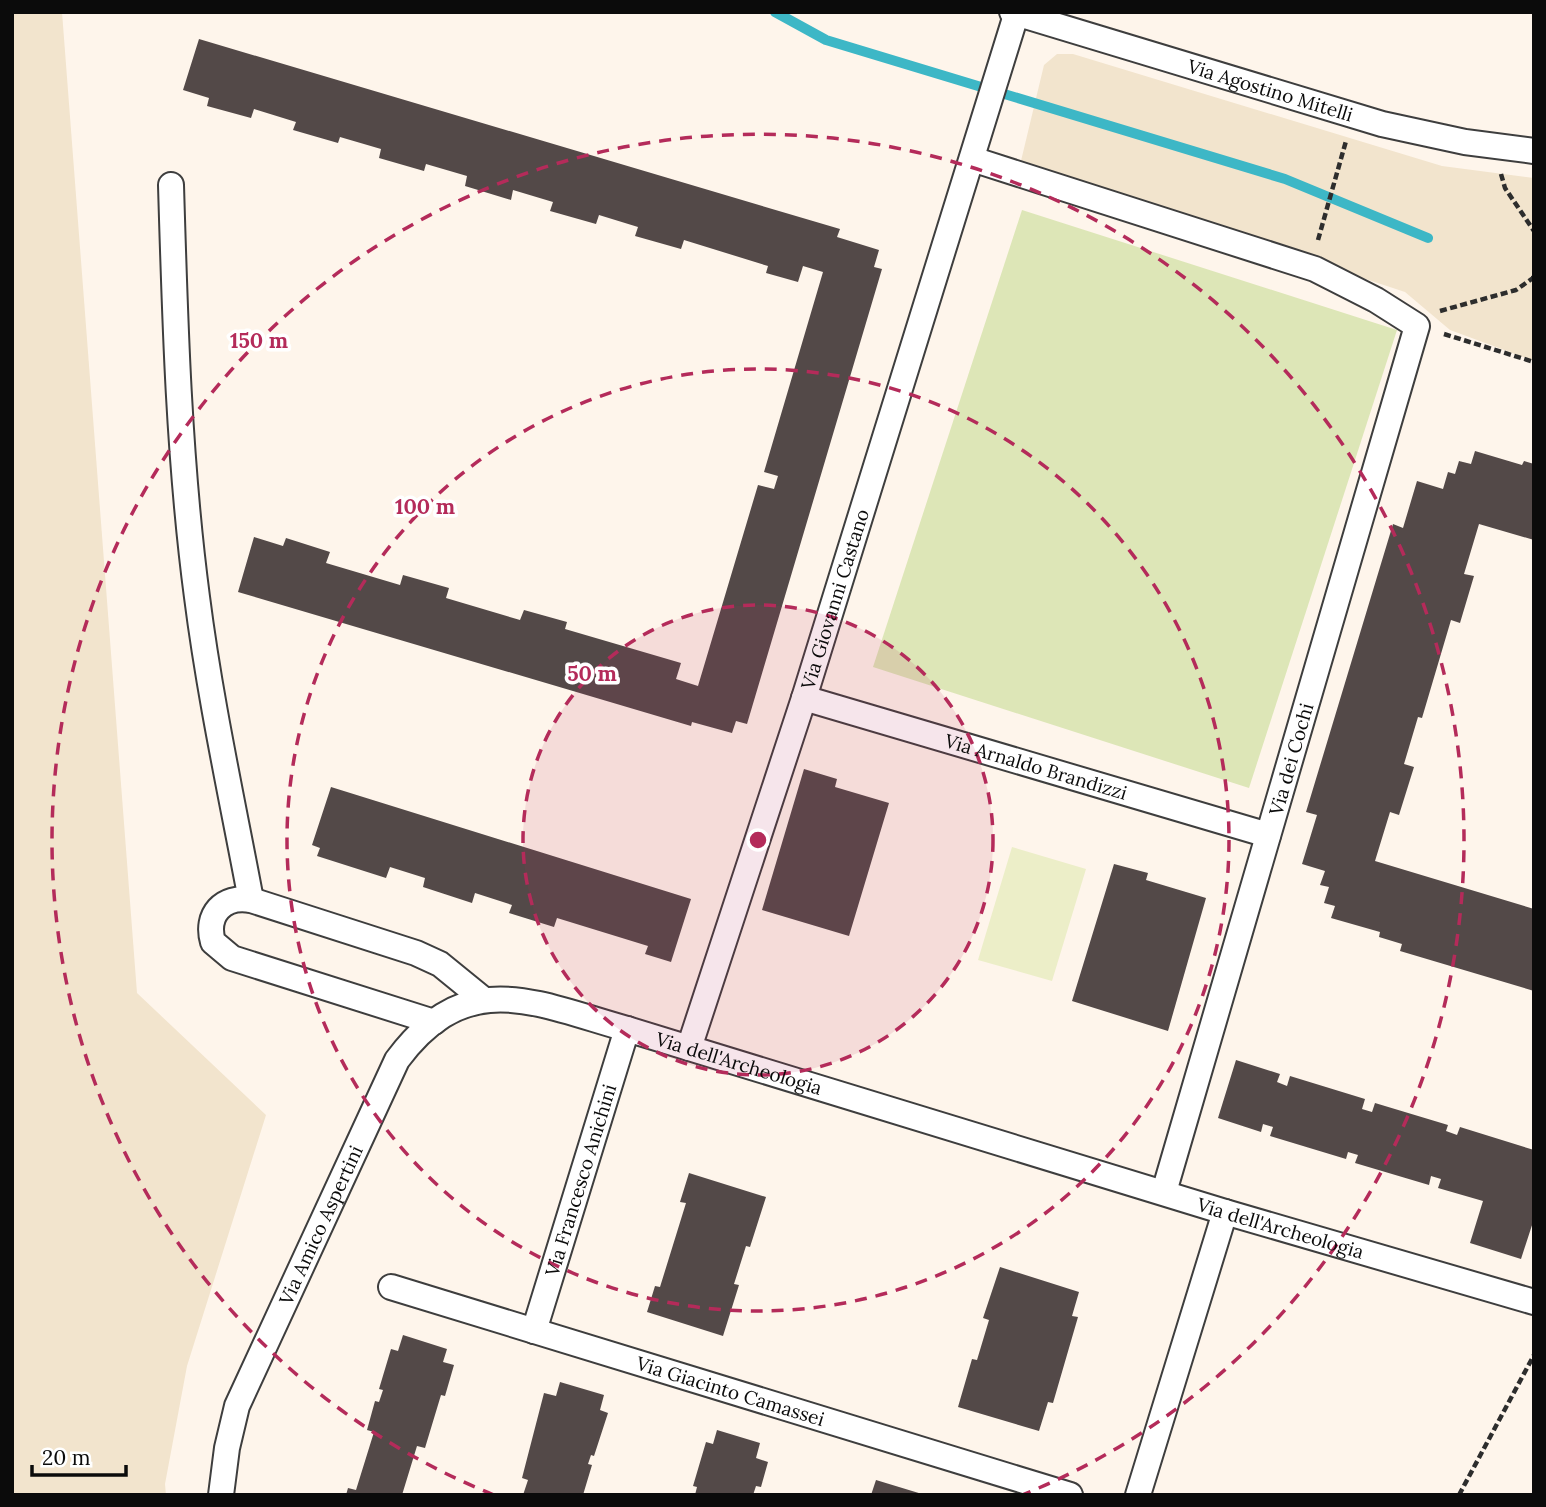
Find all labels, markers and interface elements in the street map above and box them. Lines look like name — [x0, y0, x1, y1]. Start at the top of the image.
street label: Via Agostino Mitelli — [1184, 54, 1356, 127]
text: 150 m — [230, 327, 288, 354]
text: 100 m — [395, 493, 455, 520]
street label: Via Giovanni Castano — [795, 506, 874, 693]
text: 50 m — [567, 660, 617, 687]
street label: Via dei Cochi — [1263, 700, 1318, 819]
street label: Via Arnaldo Brandizzi — [941, 728, 1130, 805]
centre of rings — [746, 828, 770, 852]
street label: Via dell'Archeologia — [652, 1026, 825, 1100]
street label: Via Francesco Anichini — [539, 1081, 621, 1280]
street label: Via Amico Aspertini — [273, 1141, 368, 1309]
street label: Via dell'Archeologia — [1193, 1192, 1367, 1264]
street label: Via Giacinto Camassei — [633, 1351, 827, 1431]
scale bar — [32, 1434, 126, 1478]
text: 20 m — [42, 1444, 91, 1471]

